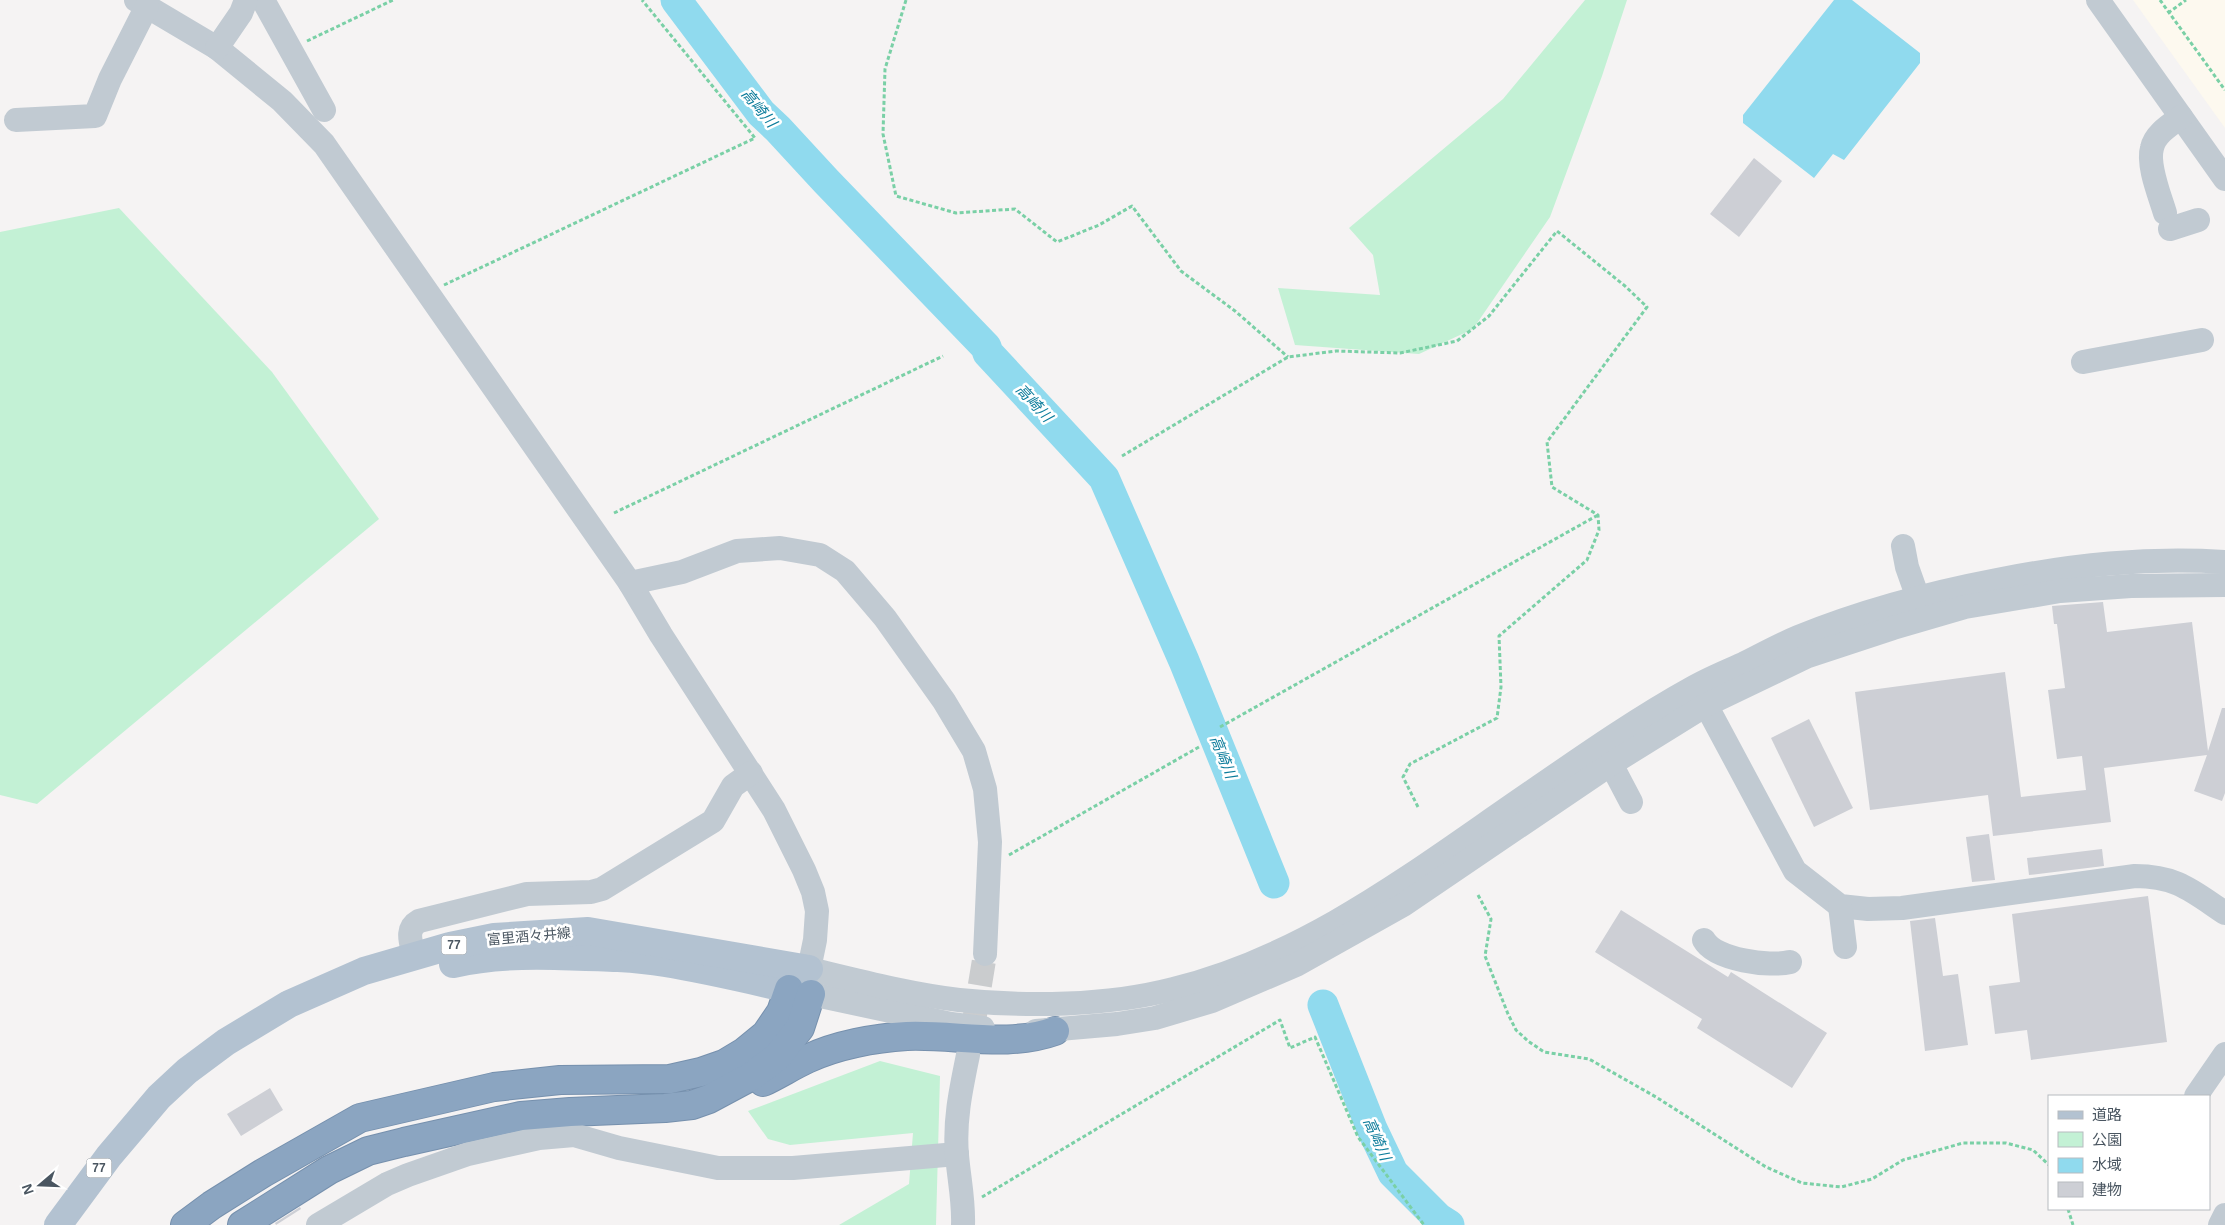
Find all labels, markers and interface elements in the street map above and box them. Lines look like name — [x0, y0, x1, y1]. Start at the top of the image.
water label: 高崎川 — [738, 85, 782, 132]
water label: 高崎川 — [1013, 380, 1057, 426]
water label: 高崎川 — [1207, 733, 1241, 783]
street label: 富里酒々井線 — [486, 924, 572, 948]
road number: 77 — [442, 936, 466, 954]
legend — [2048, 1095, 2210, 1210]
text: 道路 — [2092, 1106, 2122, 1123]
water label: 高崎川 — [1361, 1115, 1395, 1165]
text: 公園 — [2092, 1131, 2122, 1148]
text: 水域 — [2092, 1156, 2122, 1173]
road number: 77 — [86, 1158, 112, 1178]
north arrow — [15, 1160, 65, 1210]
text: 建物 — [2092, 1181, 2122, 1198]
text: N — [18, 1182, 37, 1197]

